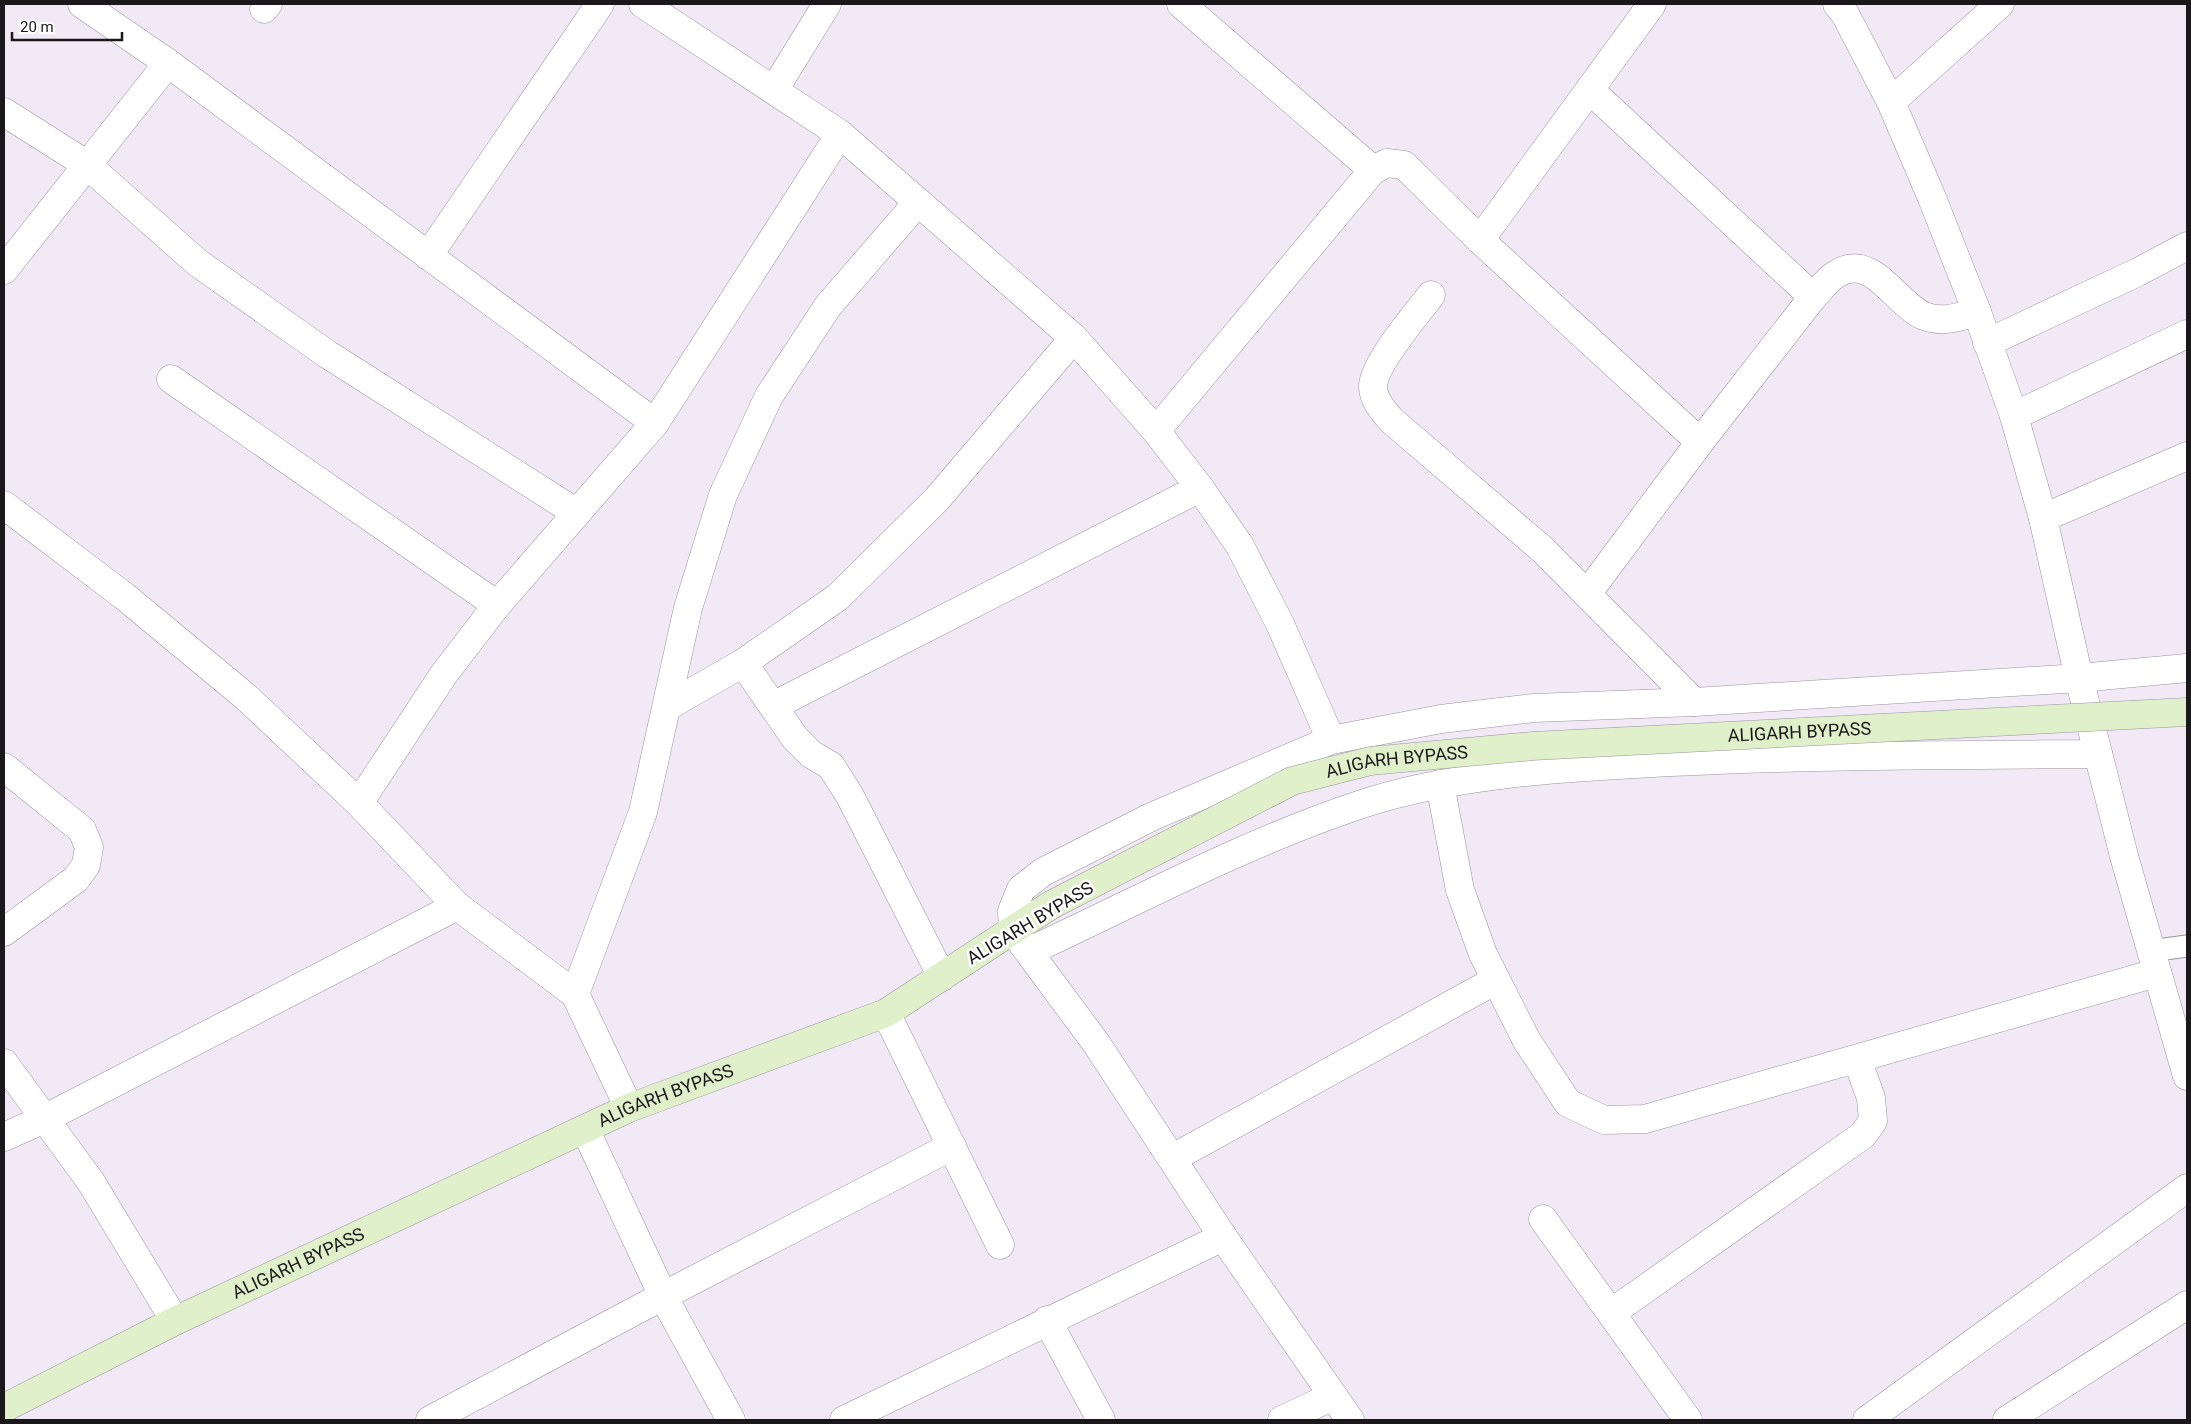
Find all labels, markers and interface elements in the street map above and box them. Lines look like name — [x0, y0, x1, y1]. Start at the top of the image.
scale bar — [12, 10, 122, 42]
text: 20 m — [20, 18, 54, 36]
street label: ALIGARH BYPASS — [1727, 717, 1872, 746]
street label: ALIGARH BYPASS — [1323, 741, 1469, 782]
street label: ALIGARH BYPASS — [963, 876, 1097, 969]
street label: ALIGARH BYPASS — [594, 1059, 736, 1131]
street label: ALIGARH BYPASS — [229, 1223, 368, 1303]

